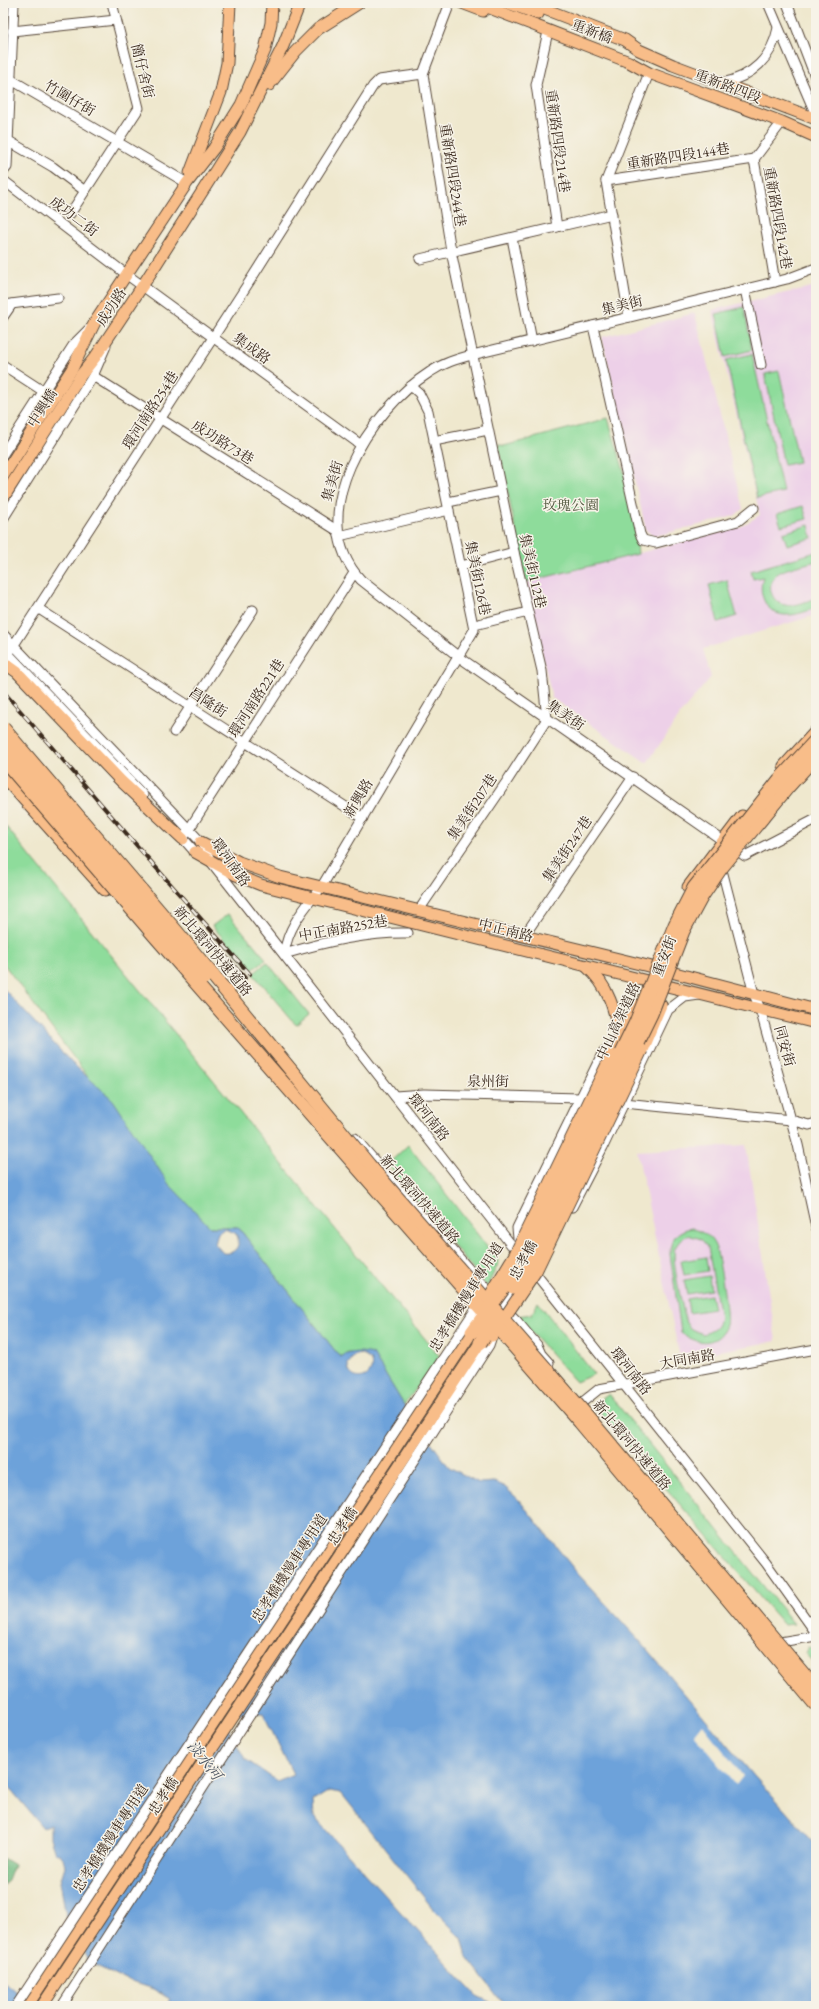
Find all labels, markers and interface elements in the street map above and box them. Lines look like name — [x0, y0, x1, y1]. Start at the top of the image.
street label: 重新橋 — [569, 15, 615, 47]
street label: 簡仔舍街 — [127, 42, 159, 100]
street label: 重新路四段 — [692, 65, 764, 107]
street label: 竹圍仔街 — [41, 76, 99, 120]
street label: 重新路四段214巷 — [542, 88, 574, 194]
street label: 重新路四段244巷 — [436, 122, 470, 228]
street label: 重新路四段144巷 — [625, 139, 731, 173]
street label: 重新路四段142巷 — [760, 165, 796, 271]
street label: 成功二街 — [46, 192, 102, 240]
street label: 成功路 — [92, 284, 130, 330]
street label: 集美街 — [599, 291, 645, 319]
street label: 集成路 — [230, 328, 274, 368]
street label: 環河南路254巷 — [118, 367, 182, 453]
street label: 中興橋 — [23, 385, 61, 431]
street label: 成功路73巷 — [189, 416, 257, 468]
street label: 集美街 — [318, 458, 346, 504]
park label: 玫瑰公園 — [543, 496, 599, 514]
street label: 集美街112巷 — [516, 532, 550, 610]
street label: 集美街126巷 — [461, 539, 495, 617]
street label: 環河南路221巷 — [224, 655, 288, 741]
street label: 昌隆街 — [185, 683, 231, 721]
street label: 集美街 — [544, 696, 588, 734]
street label: 集美街207巷 — [443, 770, 501, 844]
street label: 新興路 — [339, 775, 377, 821]
street label: 集美街247巷 — [538, 812, 596, 886]
street label: 環河南路 — [208, 834, 254, 890]
street label: 新北環河快速道路 — [170, 902, 256, 1000]
street label: 中正南路252巷 — [297, 911, 389, 945]
street label: 中正南路 — [477, 914, 535, 946]
street label: 重安街 — [648, 933, 680, 979]
street label: 中山高架道路 — [592, 979, 644, 1063]
street label: 同安街 — [771, 1023, 799, 1069]
street label: 泉州街 — [467, 1072, 509, 1090]
street label: 環河南路 — [405, 1089, 453, 1145]
street label: 新北環河快速道路 — [376, 1151, 464, 1247]
street label: 忠孝橋 — [505, 1237, 541, 1283]
street label: 忠孝橋機慢車專用道 — [425, 1239, 507, 1355]
street label: 環河南路 — [607, 1343, 655, 1399]
street label: 大同南路 — [658, 1345, 716, 1373]
street label: 新北環河快速道路 — [589, 1396, 675, 1494]
street label: 忠孝橋 — [323, 1503, 361, 1549]
street label: 忠孝橋機慢車專用道 — [247, 1510, 331, 1626]
water label: 淡水河 — [184, 1736, 228, 1786]
street label: 忠孝橋 — [144, 1773, 182, 1819]
street label: 忠孝橋機慢車專用道 — [68, 1780, 152, 1896]

